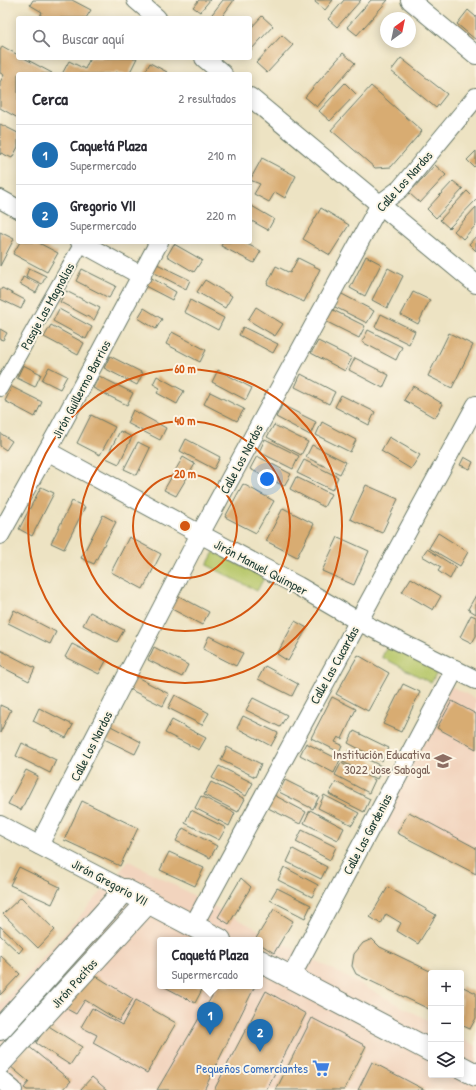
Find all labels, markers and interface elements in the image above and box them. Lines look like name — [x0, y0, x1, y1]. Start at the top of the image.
north arrow — [380, 12, 416, 48]
search box — [16, 16, 252, 60]
icon: search — [30, 27, 52, 49]
text: Buscar aquí — [62, 28, 125, 49]
text: Cerca — [32, 87, 68, 110]
text: 2 resultados — [178, 89, 236, 107]
text: Caquetá Plaza — [70, 135, 147, 156]
text: 1 — [43, 146, 47, 164]
text: 210 m — [208, 146, 236, 164]
street label: Calle Los Nardos — [372, 147, 436, 215]
text: Supermercado — [70, 156, 136, 174]
text: Gregorio VII — [70, 195, 136, 216]
text: 2 — [42, 206, 48, 224]
text: 220 m — [206, 206, 236, 224]
text: Supermercado — [70, 216, 136, 234]
street label: Pasaje Las Magnolias — [16, 259, 78, 353]
street label: Jirón Guillermo Barrios — [47, 337, 115, 441]
text: 60 m — [174, 360, 196, 377]
text: 40 m — [175, 412, 195, 429]
street label: Calle Los Nardos — [215, 421, 267, 497]
text: 20 m — [174, 465, 196, 482]
your location — [257, 469, 277, 489]
centre of rings — [178, 519, 192, 533]
street label: Jirón Manuel Quimper — [211, 535, 311, 599]
street label: Calle Las Cucardas — [305, 623, 363, 707]
street label: Calle Los Nardos — [66, 708, 116, 784]
place label: Institución Educativa 3022 Jose Sabogal — [333, 745, 431, 778]
school or university icon: Institución Educativa 3022 Jose Sabogal — [433, 751, 453, 771]
street label: Calle Las Gardenias — [338, 790, 396, 878]
street label: Jirón Gregorio VII — [69, 854, 151, 910]
popup — [157, 937, 263, 989]
text: Caquetá Plaza — [172, 944, 248, 965]
street label: Jirón Pocitos — [47, 954, 101, 1012]
text: Supermercado — [172, 965, 238, 983]
map controls — [428, 970, 464, 1078]
button: + — [428, 970, 464, 1006]
pin: 1 — [197, 1002, 223, 1035]
button: − — [428, 1006, 464, 1042]
pin: 2 — [247, 1019, 273, 1052]
button: layers — [428, 1042, 464, 1078]
supermarket icon: Pequeños Comerciantes — [311, 1058, 331, 1078]
place label: Pequeños Comerciantes — [196, 1059, 308, 1077]

